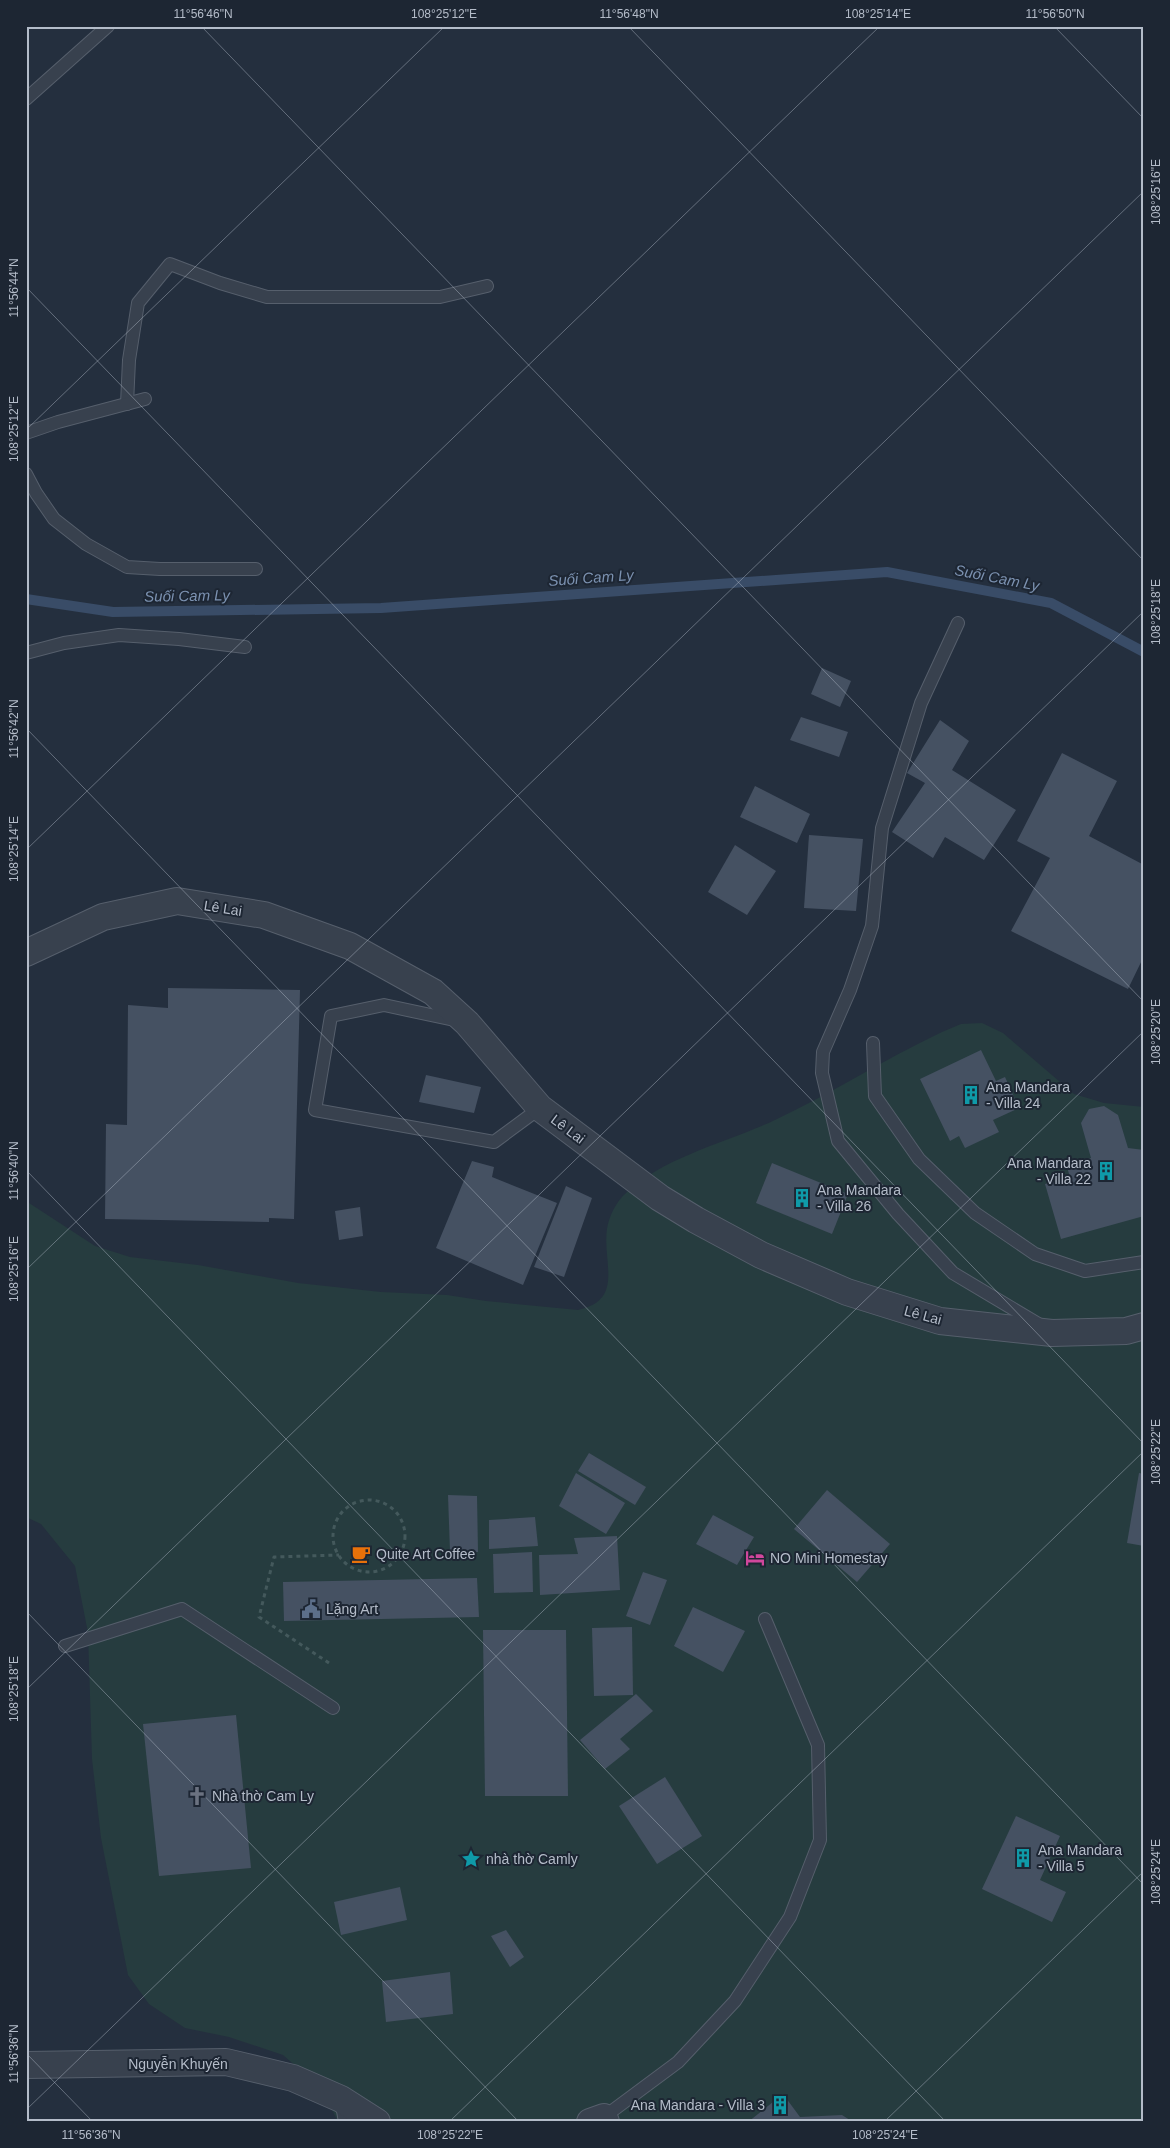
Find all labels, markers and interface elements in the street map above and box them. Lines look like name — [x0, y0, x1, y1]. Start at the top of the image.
text: 11°56'46"N — [173, 7, 233, 21]
text: 108°25'12"E — [411, 7, 477, 21]
text: 11°56'48"N — [599, 7, 659, 21]
text: 108°25'14"E — [845, 7, 911, 21]
text: 11°56'50"N — [1025, 7, 1085, 21]
text: 108°25'16"E — [1149, 159, 1163, 225]
text: 11°56'44"N — [7, 258, 21, 318]
text: 108°25'12"E — [7, 396, 21, 462]
water label: Suối Cam Ly — [953, 561, 1042, 594]
water label: Suối Cam Ly — [548, 566, 636, 589]
text: 108°25'18"E — [1149, 579, 1163, 645]
water label: Suối Cam Ly — [144, 586, 231, 605]
text: 11°56'42"N — [7, 699, 21, 759]
text: 108°25'14"E — [7, 816, 21, 882]
street label: Lê Lai — [203, 897, 243, 919]
text: 108°25'20"E — [1149, 999, 1163, 1065]
place label: Ana Mandara - Villa 24 — [986, 1079, 1070, 1111]
building icon: Ana Mandara - Villa 24 — [960, 1084, 982, 1106]
street label: Lê Lai — [548, 1111, 588, 1147]
text: 11°56'40"N — [7, 1141, 21, 1201]
place label: Ana Mandara - Villa 22 — [1007, 1155, 1091, 1187]
building icon: Ana Mandara - Villa 22 — [1095, 1160, 1117, 1182]
place label: Ana Mandara - Villa 26 — [817, 1182, 901, 1214]
building icon: Ana Mandara - Villa 26 — [791, 1187, 813, 1209]
text: 108°25'16"E — [7, 1236, 21, 1302]
street label: Lê Lai — [903, 1302, 943, 1328]
text: 108°25'22"E — [1149, 1419, 1163, 1485]
cafe icon: Quite Art Coffee — [350, 1543, 372, 1565]
place label: Quite Art Coffee — [376, 1546, 476, 1562]
hotel icon: NO Mini Homestay — [744, 1547, 766, 1569]
place label: NO Mini Homestay — [770, 1550, 887, 1566]
public building icon: Lặng Art — [300, 1598, 322, 1620]
place label: Lặng Art — [326, 1601, 378, 1617]
text: 108°25'18"E — [7, 1656, 21, 1722]
church icon: Nhà thờ Cam Ly — [186, 1785, 208, 1807]
place label: Nhà thờ Cam Ly — [212, 1788, 314, 1804]
text: 108°25'24"E — [1149, 1839, 1163, 1905]
place label: Ana Mandara - Villa 5 — [1038, 1842, 1122, 1874]
building icon: Ana Mandara - Villa 5 — [1012, 1847, 1034, 1869]
place icon: nhà thờ Camly — [460, 1848, 482, 1870]
place label: nhà thờ Camly — [486, 1851, 578, 1867]
text: 11°56'36"N — [7, 2024, 21, 2084]
street label: Nguyễn Khuyến — [128, 2056, 228, 2072]
building icon: Ana Mandara - Villa 3 — [769, 2094, 791, 2116]
place label: Ana Mandara - Villa 3 — [631, 2097, 765, 2113]
text: 11°56'36"N — [61, 2128, 121, 2142]
text: 108°25'22"E — [417, 2128, 483, 2142]
text: 108°25'24"E — [852, 2128, 918, 2142]

